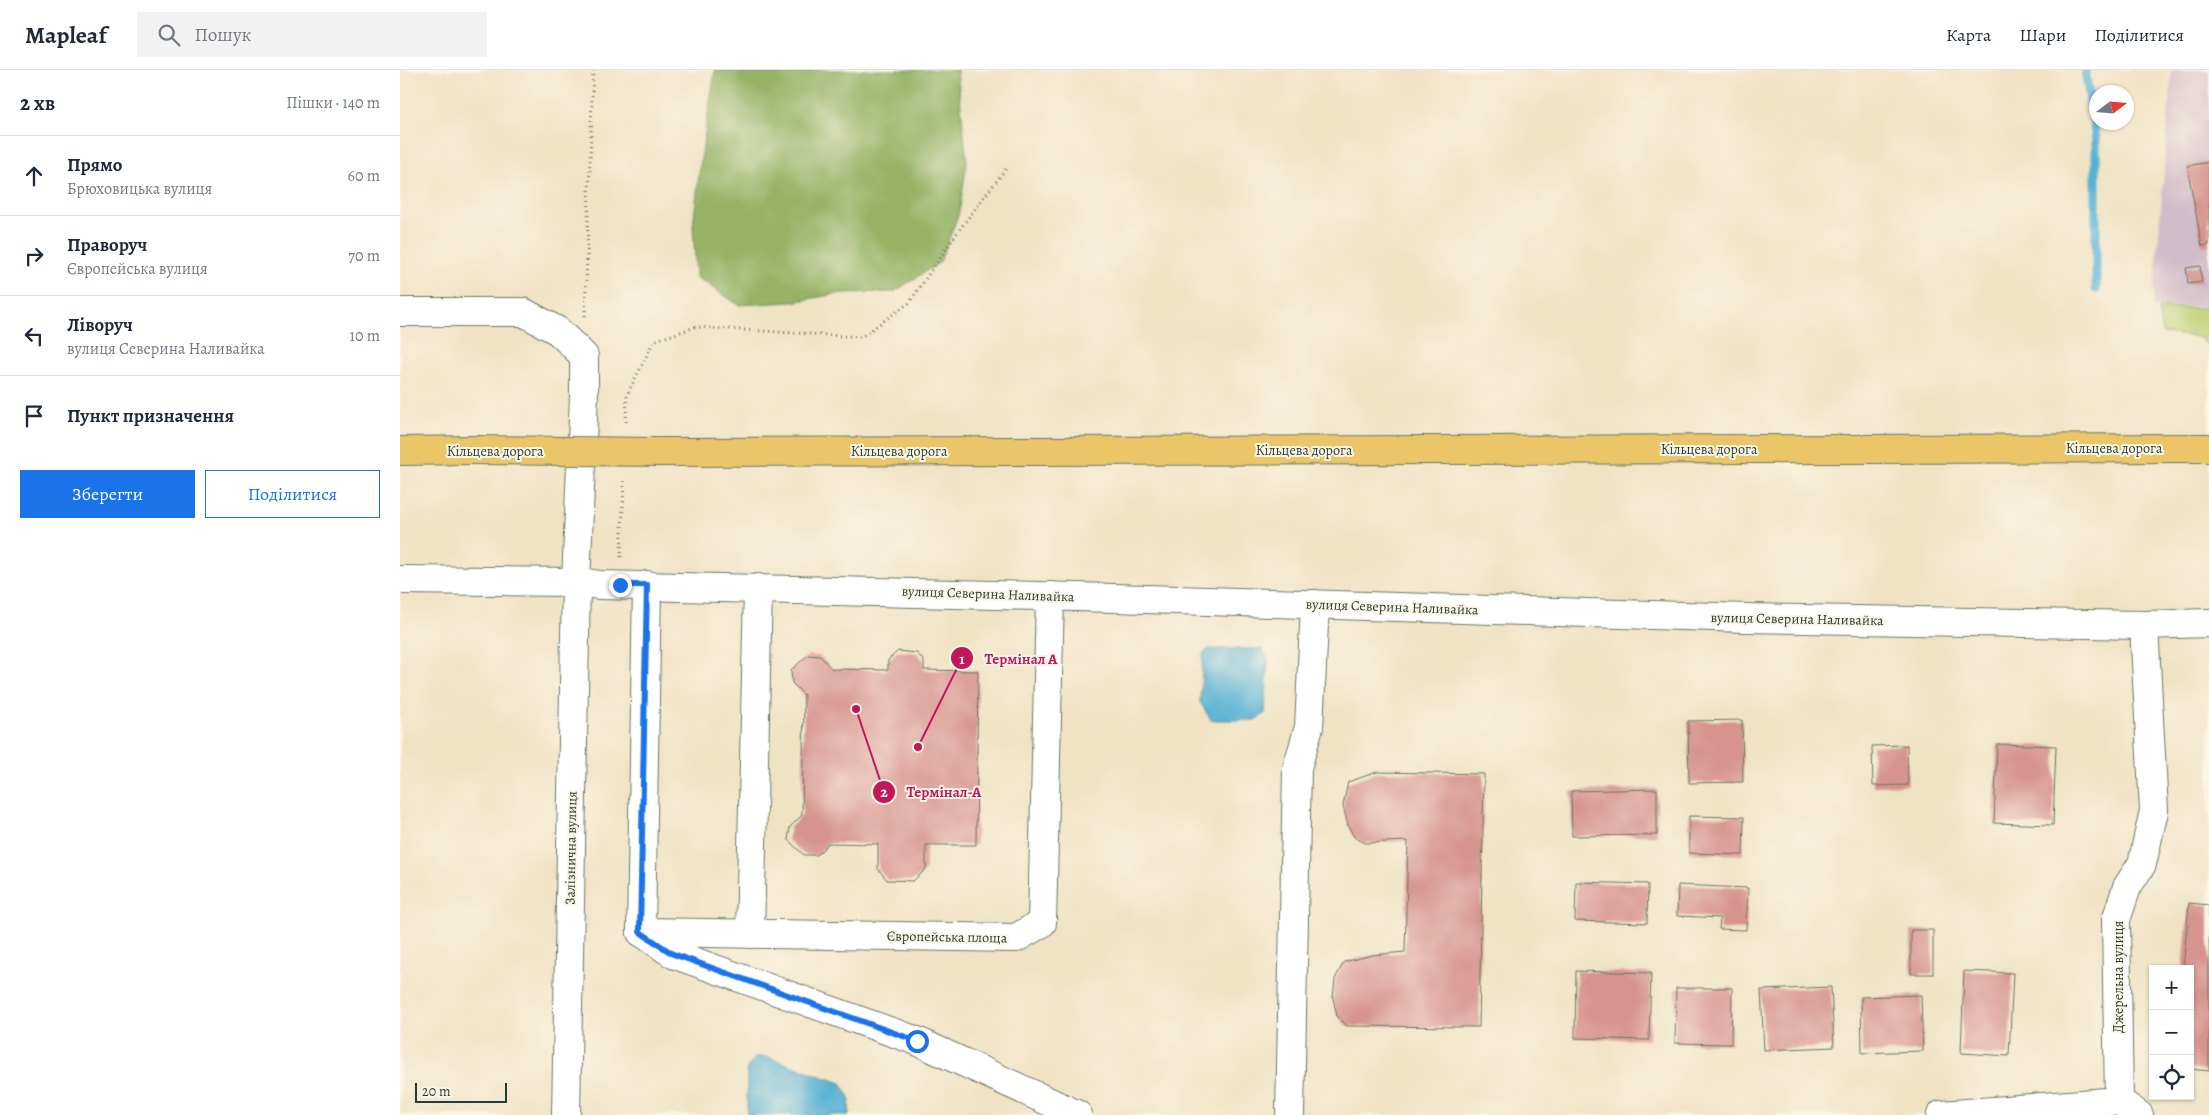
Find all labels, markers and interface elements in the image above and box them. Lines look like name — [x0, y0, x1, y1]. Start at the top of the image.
search box — [137, 12, 487, 57]
text: Mapleaf — [25, 19, 107, 51]
icon: search — [155, 21, 183, 49]
text: Пошук — [195, 22, 251, 48]
text: Карта — [1946, 23, 1991, 47]
text: Шари — [2019, 23, 2066, 47]
text: Поділитися — [2094, 23, 2184, 47]
north arrow — [2089, 85, 2134, 130]
text: 2 хв — [20, 89, 55, 117]
text: Пішки · 140 m — [286, 92, 380, 114]
text: Прямо — [67, 152, 122, 178]
icon: ahead — [20, 162, 48, 190]
text: 60 m — [348, 165, 380, 187]
text: Брюховицька вулиця — [67, 178, 212, 200]
text: Праворуч — [67, 232, 147, 258]
icon: right — [20, 242, 48, 270]
text: 70 m — [348, 245, 380, 267]
text: Європейська вулиця — [67, 258, 208, 280]
text: Ліворуч — [67, 312, 133, 338]
icon: left — [20, 322, 48, 350]
text: 10 m — [350, 325, 380, 347]
text: вулиця Северина Наливайка — [67, 338, 265, 360]
icon: arrive — [20, 402, 48, 430]
text: Пункт призначення — [67, 403, 234, 429]
street label: Кільцева дорога — [2066, 439, 2163, 458]
street label: Кільцева дорога — [1661, 440, 1758, 459]
street label: Кільцева дорога — [1256, 441, 1353, 460]
street label: Кільцева дорога — [447, 442, 544, 461]
street label: Кільцева дорога — [851, 442, 948, 461]
button: Зберегти — [20, 470, 195, 518]
button: Поділитися — [205, 470, 380, 518]
route end — [609, 574, 632, 597]
street label: вулиця Северина Наливайка — [901, 581, 1075, 607]
street label: вулиця Северина Наливайка — [1305, 594, 1479, 620]
street label: вулиця Северина Наливайка — [1710, 608, 1884, 630]
callout: Термінал А — [950, 643, 1068, 673]
text: 1 — [959, 649, 965, 669]
text: Термінал А — [985, 649, 1058, 669]
callout: Термінал-А — [872, 777, 992, 807]
text: 2 — [880, 782, 888, 802]
text: Термінал-А — [907, 782, 982, 802]
street label: Залізнична вулиця — [561, 791, 581, 905]
street label: Джерельна вулиця — [2109, 921, 2128, 1033]
street label: Європейська площа — [887, 926, 1008, 948]
map controls — [2149, 965, 2194, 1100]
button: + — [2149, 965, 2194, 1010]
button: − — [2149, 1010, 2194, 1055]
route start — [906, 1030, 929, 1053]
button: locate — [2149, 1055, 2194, 1100]
scale bar — [415, 1080, 508, 1103]
text: 20 m — [422, 1082, 451, 1101]

